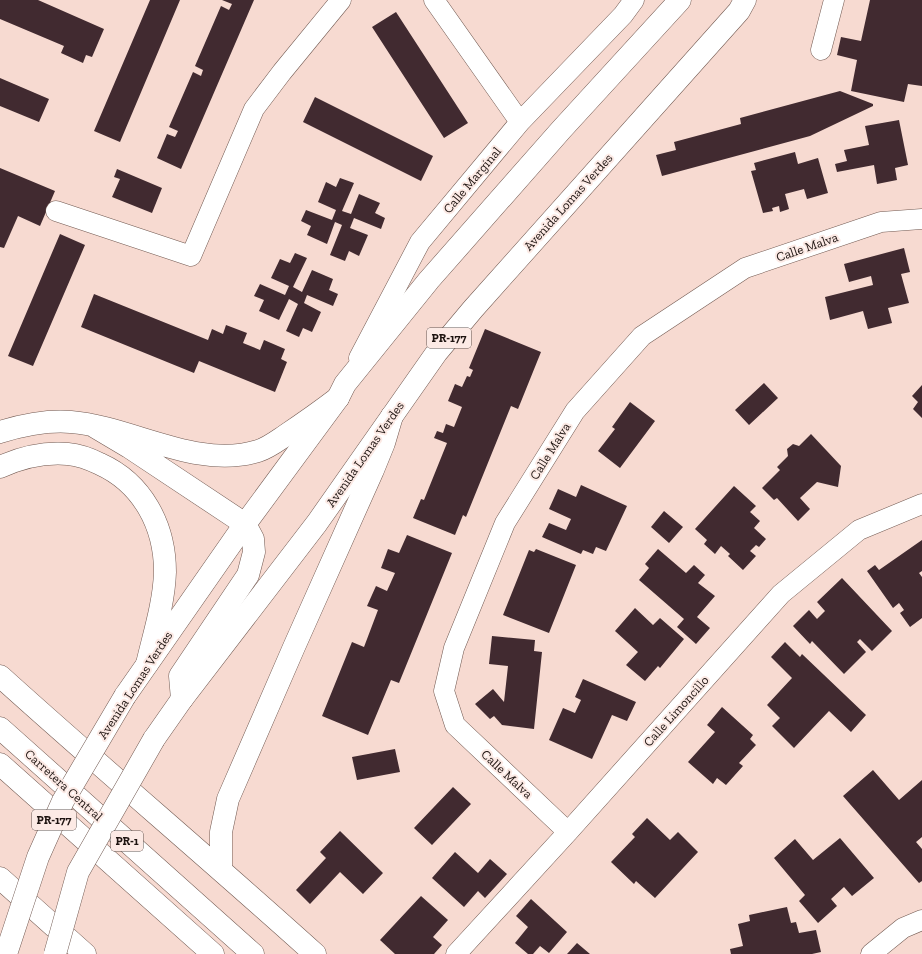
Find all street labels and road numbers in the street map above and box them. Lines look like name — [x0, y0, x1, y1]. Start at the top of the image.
street label: Calle Marginal — [440, 143, 504, 216]
street label: Avenida Lomas Verdes — [520, 150, 616, 254]
street label: Calle Malva — [774, 229, 841, 265]
road number: PR-177 — [427, 328, 471, 348]
street label: Avenida Lomas Verdes — [323, 398, 407, 510]
street label: Calle Malva — [527, 419, 574, 482]
street label: Avenida Lomas Verdes — [95, 628, 176, 742]
street label: Calle Limoncillo — [640, 672, 712, 749]
street label: Carretera Central — [22, 746, 106, 824]
street label: Calle Malva — [478, 747, 536, 802]
road number: PR-177 — [32, 810, 76, 830]
road number: PR-1 — [111, 831, 143, 851]

